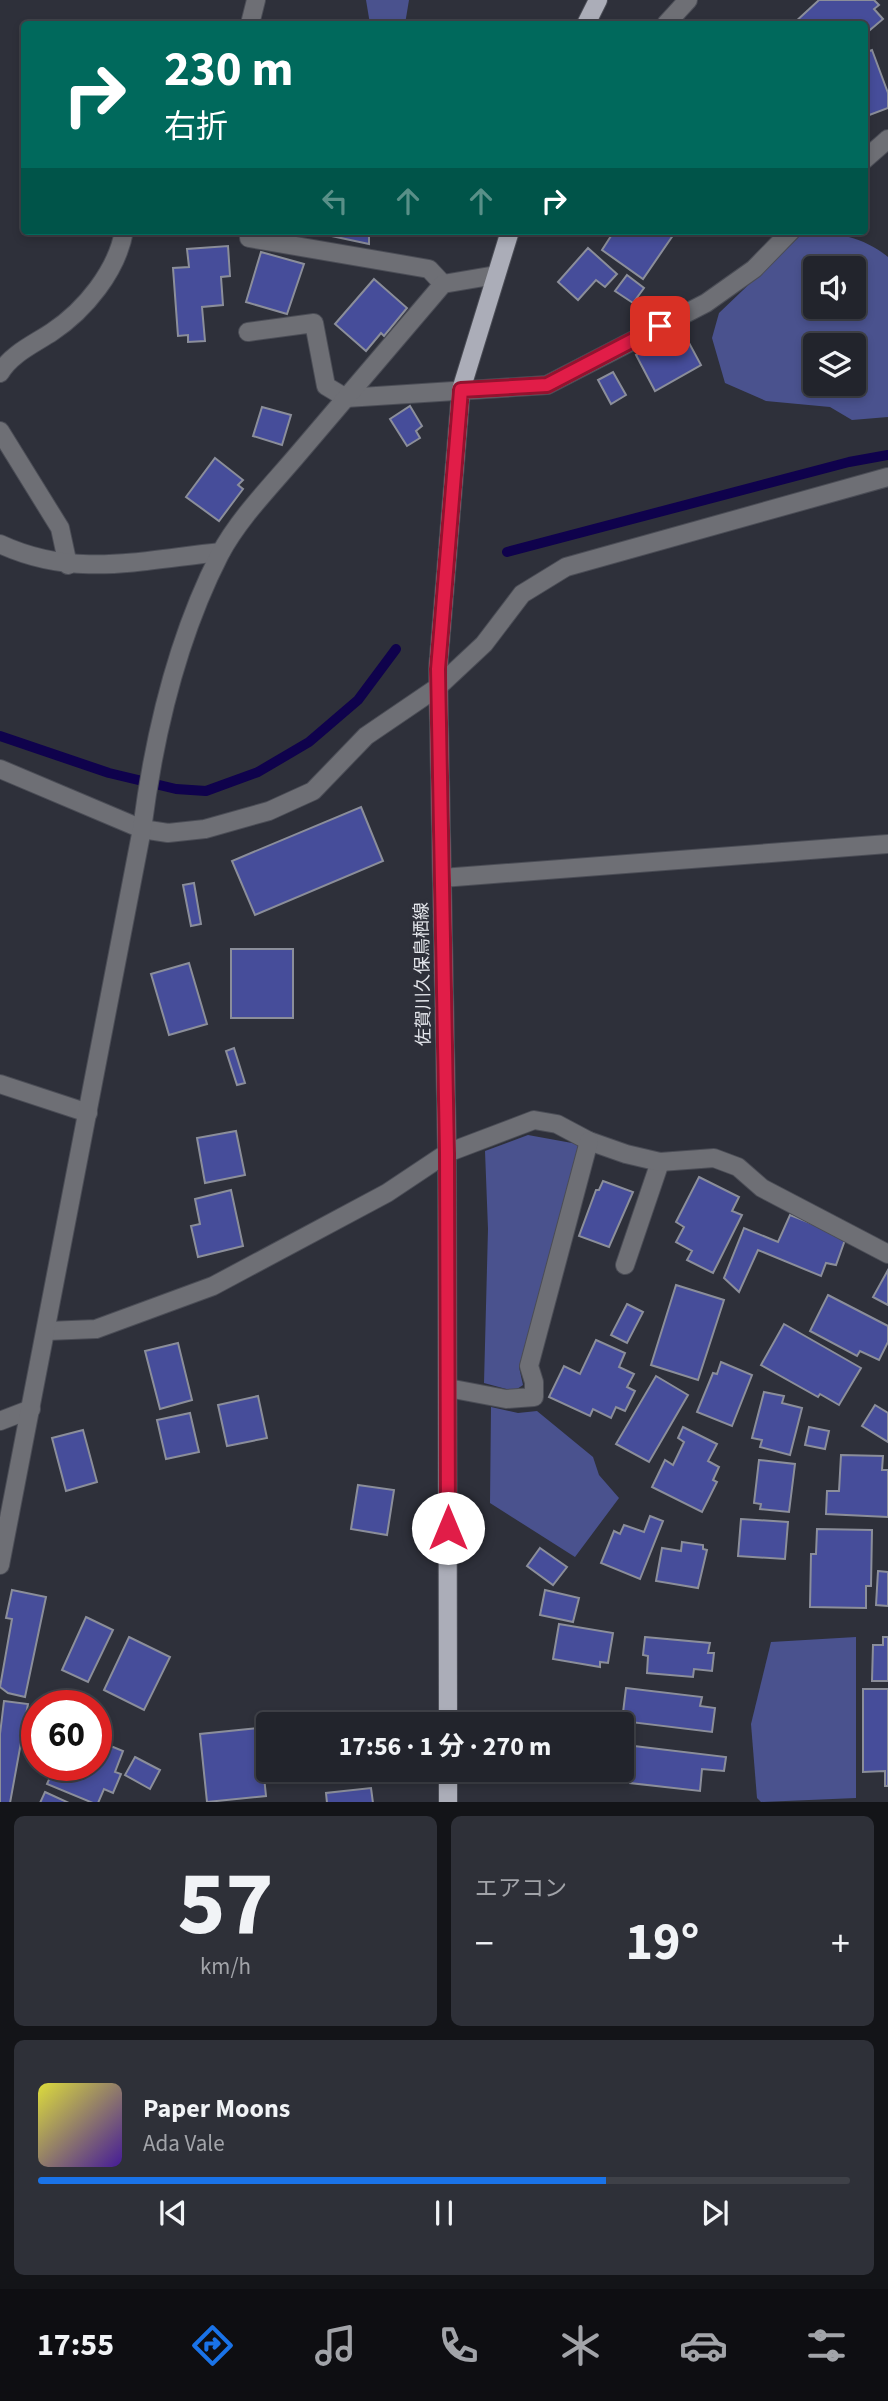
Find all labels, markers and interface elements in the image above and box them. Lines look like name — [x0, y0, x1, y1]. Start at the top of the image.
text: 230 m — [164, 35, 293, 105]
icon: right — [49, 49, 140, 140]
text: 右折 — [164, 104, 228, 150]
icon: left — [316, 182, 354, 220]
icon: ahead — [389, 182, 427, 220]
icon: ahead — [462, 182, 500, 220]
icon: right — [535, 182, 573, 220]
map controls — [803, 256, 866, 396]
button: sound — [803, 256, 866, 319]
pin — [630, 296, 690, 356]
icon: arrive — [641, 307, 679, 345]
button: layers — [803, 333, 866, 396]
street label: 佐賀川久保鳥栖線 — [409, 902, 437, 1046]
position arrow — [411, 1491, 485, 1565]
speed limit sign: 60 — [21, 1690, 112, 1781]
text: 17:56 · 1 分 · 270 m — [339, 1728, 551, 1765]
text: 57 — [177, 1840, 274, 1969]
text: エアコン — [475, 1872, 567, 1905]
text: 19° — [626, 1906, 699, 1980]
text: − — [475, 1917, 494, 1971]
text: + — [831, 1917, 850, 1971]
text: km/h — [200, 1950, 251, 1983]
text: Paper Moons — [143, 2090, 290, 2127]
text: Ada Vale — [143, 2127, 225, 2160]
icon: previous — [154, 2194, 192, 2232]
icon: pause — [425, 2194, 463, 2232]
icon: next — [696, 2194, 734, 2232]
icon: directions — [188, 2321, 237, 2370]
icon: music — [311, 2321, 360, 2370]
icon: phone — [434, 2321, 483, 2370]
icon: climate — [556, 2321, 605, 2370]
icon: car — [679, 2321, 728, 2370]
icon: filters — [802, 2321, 851, 2370]
text: 17:55 — [37, 2322, 114, 2368]

